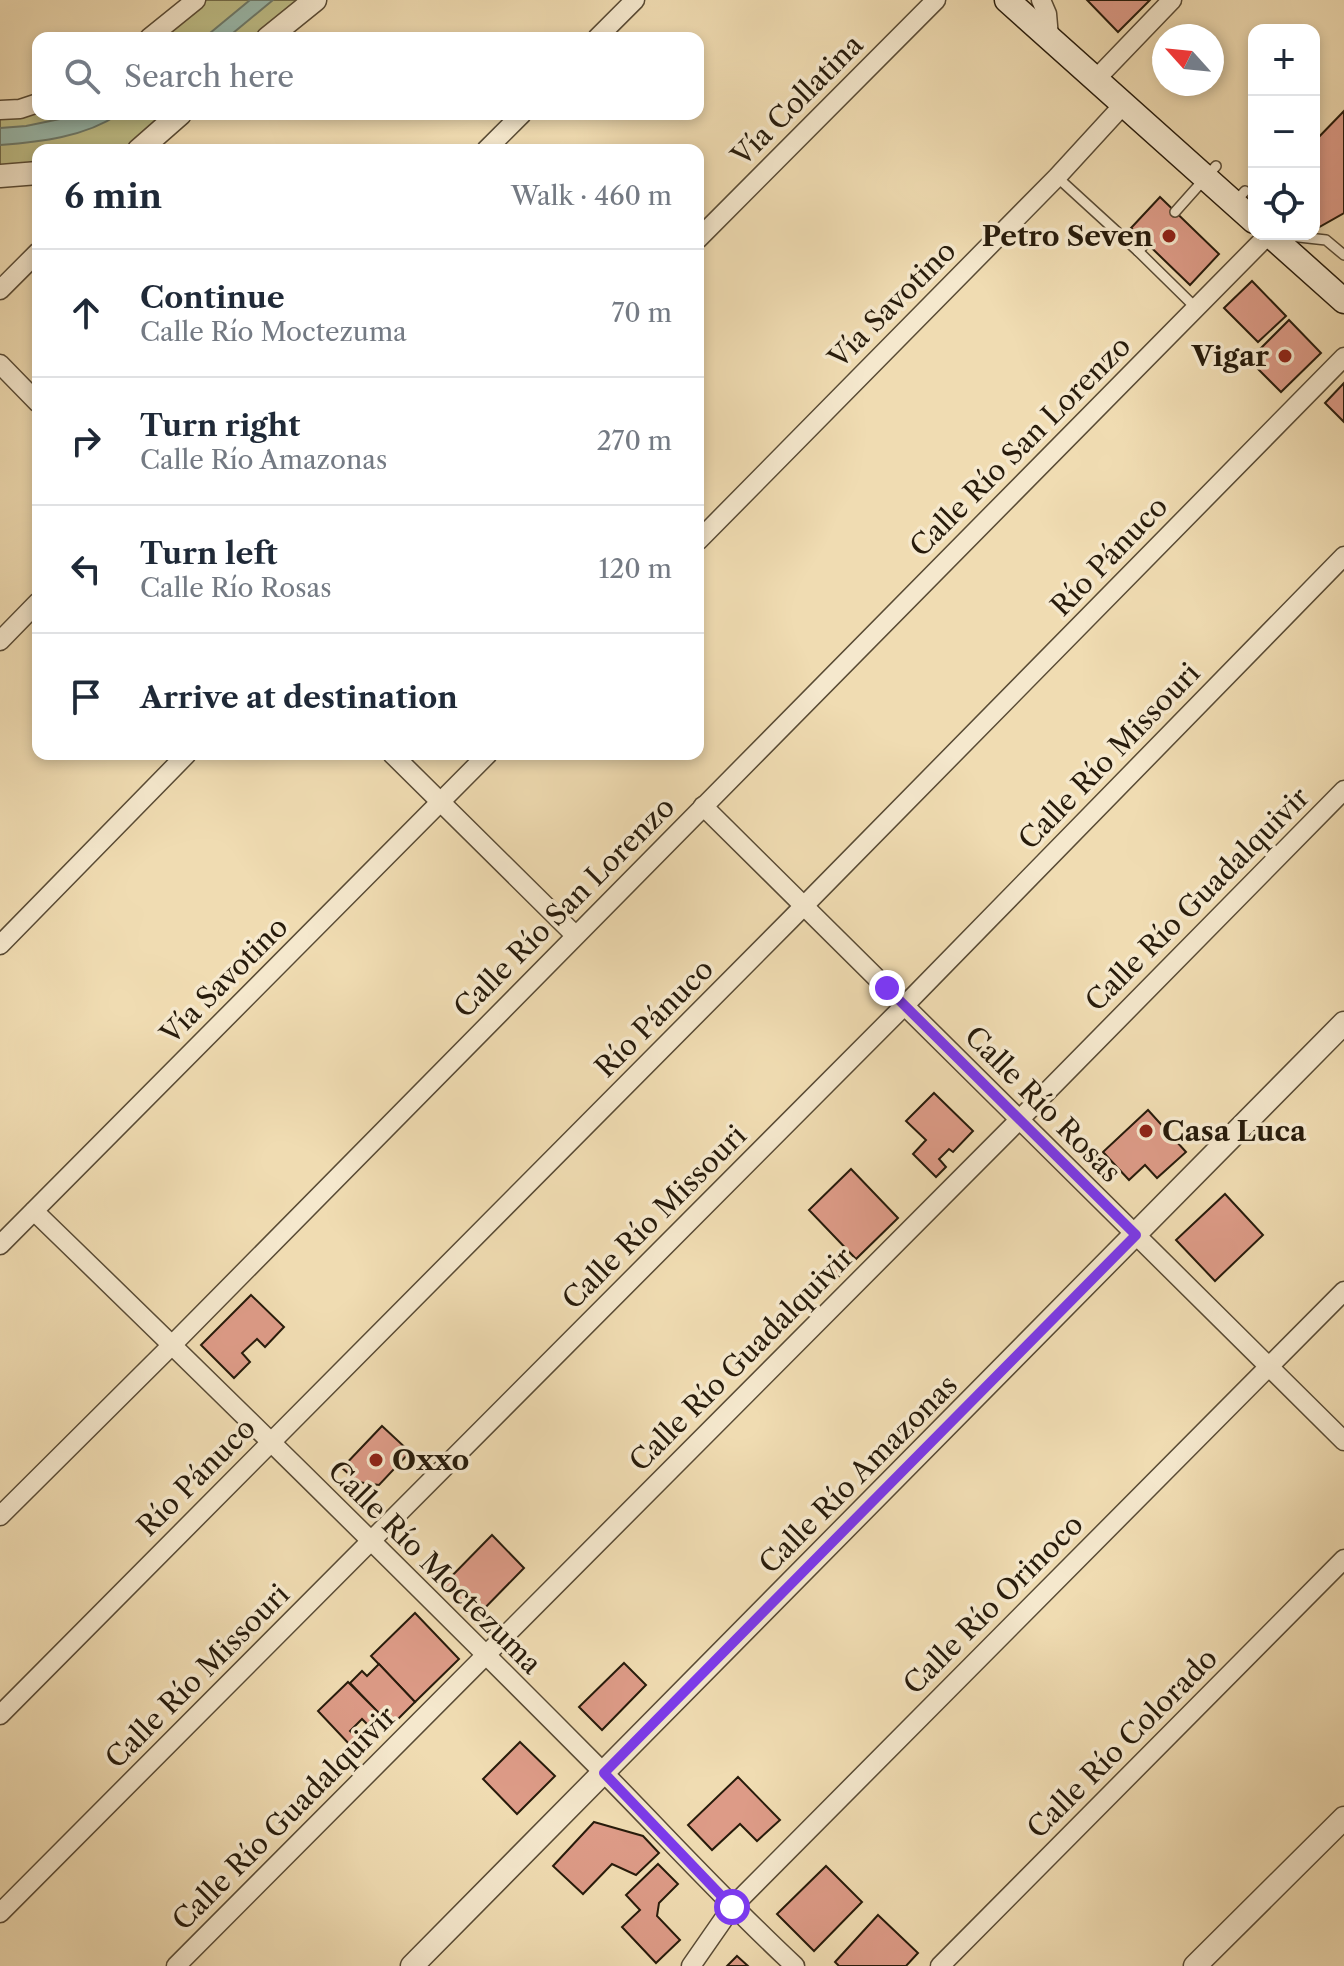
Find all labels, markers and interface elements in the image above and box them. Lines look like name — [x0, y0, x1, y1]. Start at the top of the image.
north arrow — [1152, 24, 1224, 96]
map controls — [1248, 24, 1320, 240]
button: + — [1248, 24, 1320, 96]
street label: Vía Collatina — [724, 27, 870, 173]
search box — [32, 32, 704, 120]
icon: search — [60, 54, 104, 98]
text: Search here — [124, 58, 294, 95]
button: − — [1248, 96, 1320, 168]
button: locate — [1248, 168, 1320, 240]
text: 6 min — [64, 175, 162, 217]
text: Walk · 460 m — [511, 180, 672, 212]
place label: Petro Seven — [982, 219, 1153, 253]
marker: Petro Seven — [1160, 227, 1178, 245]
street label: Vía Savotino — [821, 233, 963, 375]
text: Continue — [140, 279, 285, 316]
icon: ahead — [64, 291, 108, 335]
text: 70 m — [612, 297, 672, 329]
text: Calle Río Moctezuma — [140, 316, 407, 348]
street label: Calle Río San Lorenzo — [903, 329, 1137, 563]
place label: Vigar — [1191, 339, 1269, 373]
marker: Vigar — [1276, 347, 1294, 365]
text: Turn right — [140, 407, 300, 444]
icon: right — [64, 419, 108, 463]
text: 270 m — [597, 425, 672, 457]
text: Calle Río Amazonas — [140, 444, 387, 476]
street label: Río Pánuco — [1044, 489, 1174, 623]
text: Turn left — [140, 535, 277, 572]
icon: left — [64, 547, 108, 591]
text: 120 m — [598, 553, 672, 585]
text: Calle Río Rosas — [140, 572, 332, 604]
street label: Calle Río Missouri — [1011, 656, 1207, 856]
icon: arrive — [64, 675, 108, 719]
text: Arrive at destination — [140, 679, 458, 716]
street label: Calle Río Guadalquivir — [1078, 780, 1316, 1018]
street label: Calle Río San Lorenzo — [447, 790, 681, 1024]
street label: Vía Savotino — [153, 909, 295, 1051]
street label: Río Pánuco — [588, 952, 720, 1084]
route end — [869, 970, 905, 1006]
street label: Calle Río Rosas — [958, 1019, 1128, 1189]
place label: Casa Luca — [1162, 1114, 1307, 1148]
street label: Calle Río Missouri — [555, 1118, 753, 1316]
marker: Casa Luca — [1137, 1122, 1155, 1140]
street label: Calle Río Guadalquivir — [622, 1240, 860, 1478]
street label: Calle Río Amazonas — [752, 1368, 964, 1580]
street label: Río Pánuco — [130, 1411, 262, 1543]
place label: Oxxo — [392, 1443, 469, 1477]
marker: Oxxo — [367, 1451, 385, 1469]
street label: Calle Río Moctezuma — [321, 1453, 549, 1681]
street label: Calle Río Orinoco — [896, 1507, 1090, 1701]
street label: Calle Río Missouri — [98, 1577, 296, 1775]
street label: Calle Río Colorado — [1020, 1641, 1224, 1845]
street label: Calle Río Guadalquivir — [165, 1699, 403, 1937]
route start — [714, 1889, 750, 1925]

